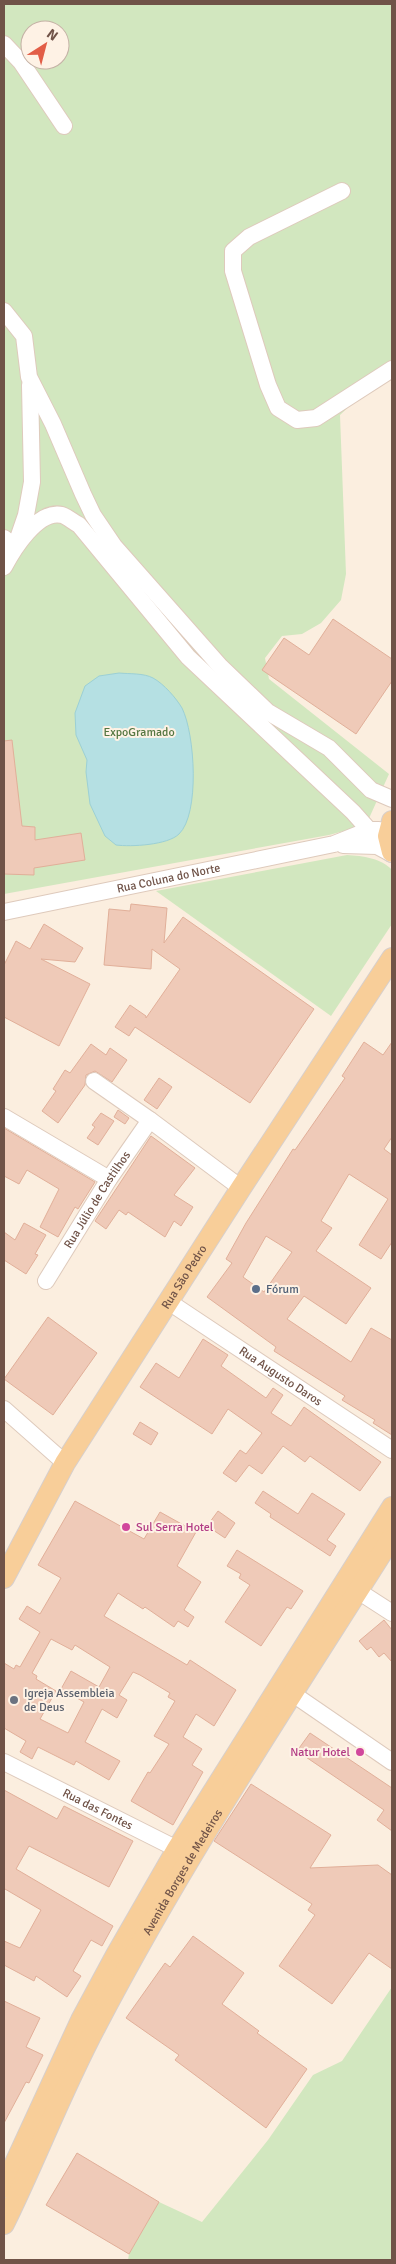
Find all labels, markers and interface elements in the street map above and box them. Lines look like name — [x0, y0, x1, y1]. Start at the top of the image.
north arrow — [20, 20, 70, 70]
text: N — [43, 25, 61, 45]
park label: ExpoGramado — [103, 725, 175, 740]
street label: Rua Coluna do Norte — [115, 860, 222, 896]
street label: Rua Júlio de Castilhos — [60, 1148, 134, 1251]
street label: Rua São Pedro — [158, 1242, 210, 1312]
place label: Fórum — [266, 1282, 299, 1297]
marker: Fórum — [250, 1283, 262, 1295]
street label: Rua Augusto Daros — [236, 1343, 325, 1409]
place label: Sul Serra Hotel — [136, 1520, 214, 1535]
marker: Sul Serra Hotel — [120, 1521, 132, 1533]
place label: Igreja Assembleia de Deus — [24, 1686, 115, 1715]
marker: Igreja Assembleia de Deus — [8, 1694, 20, 1706]
place label: Natur Hotel — [290, 1745, 350, 1760]
marker: Natur Hotel — [354, 1746, 366, 1758]
street label: Rua das Fontes — [60, 1785, 135, 1833]
street label: Avenida Borges de Medeiros — [140, 1806, 226, 1938]

